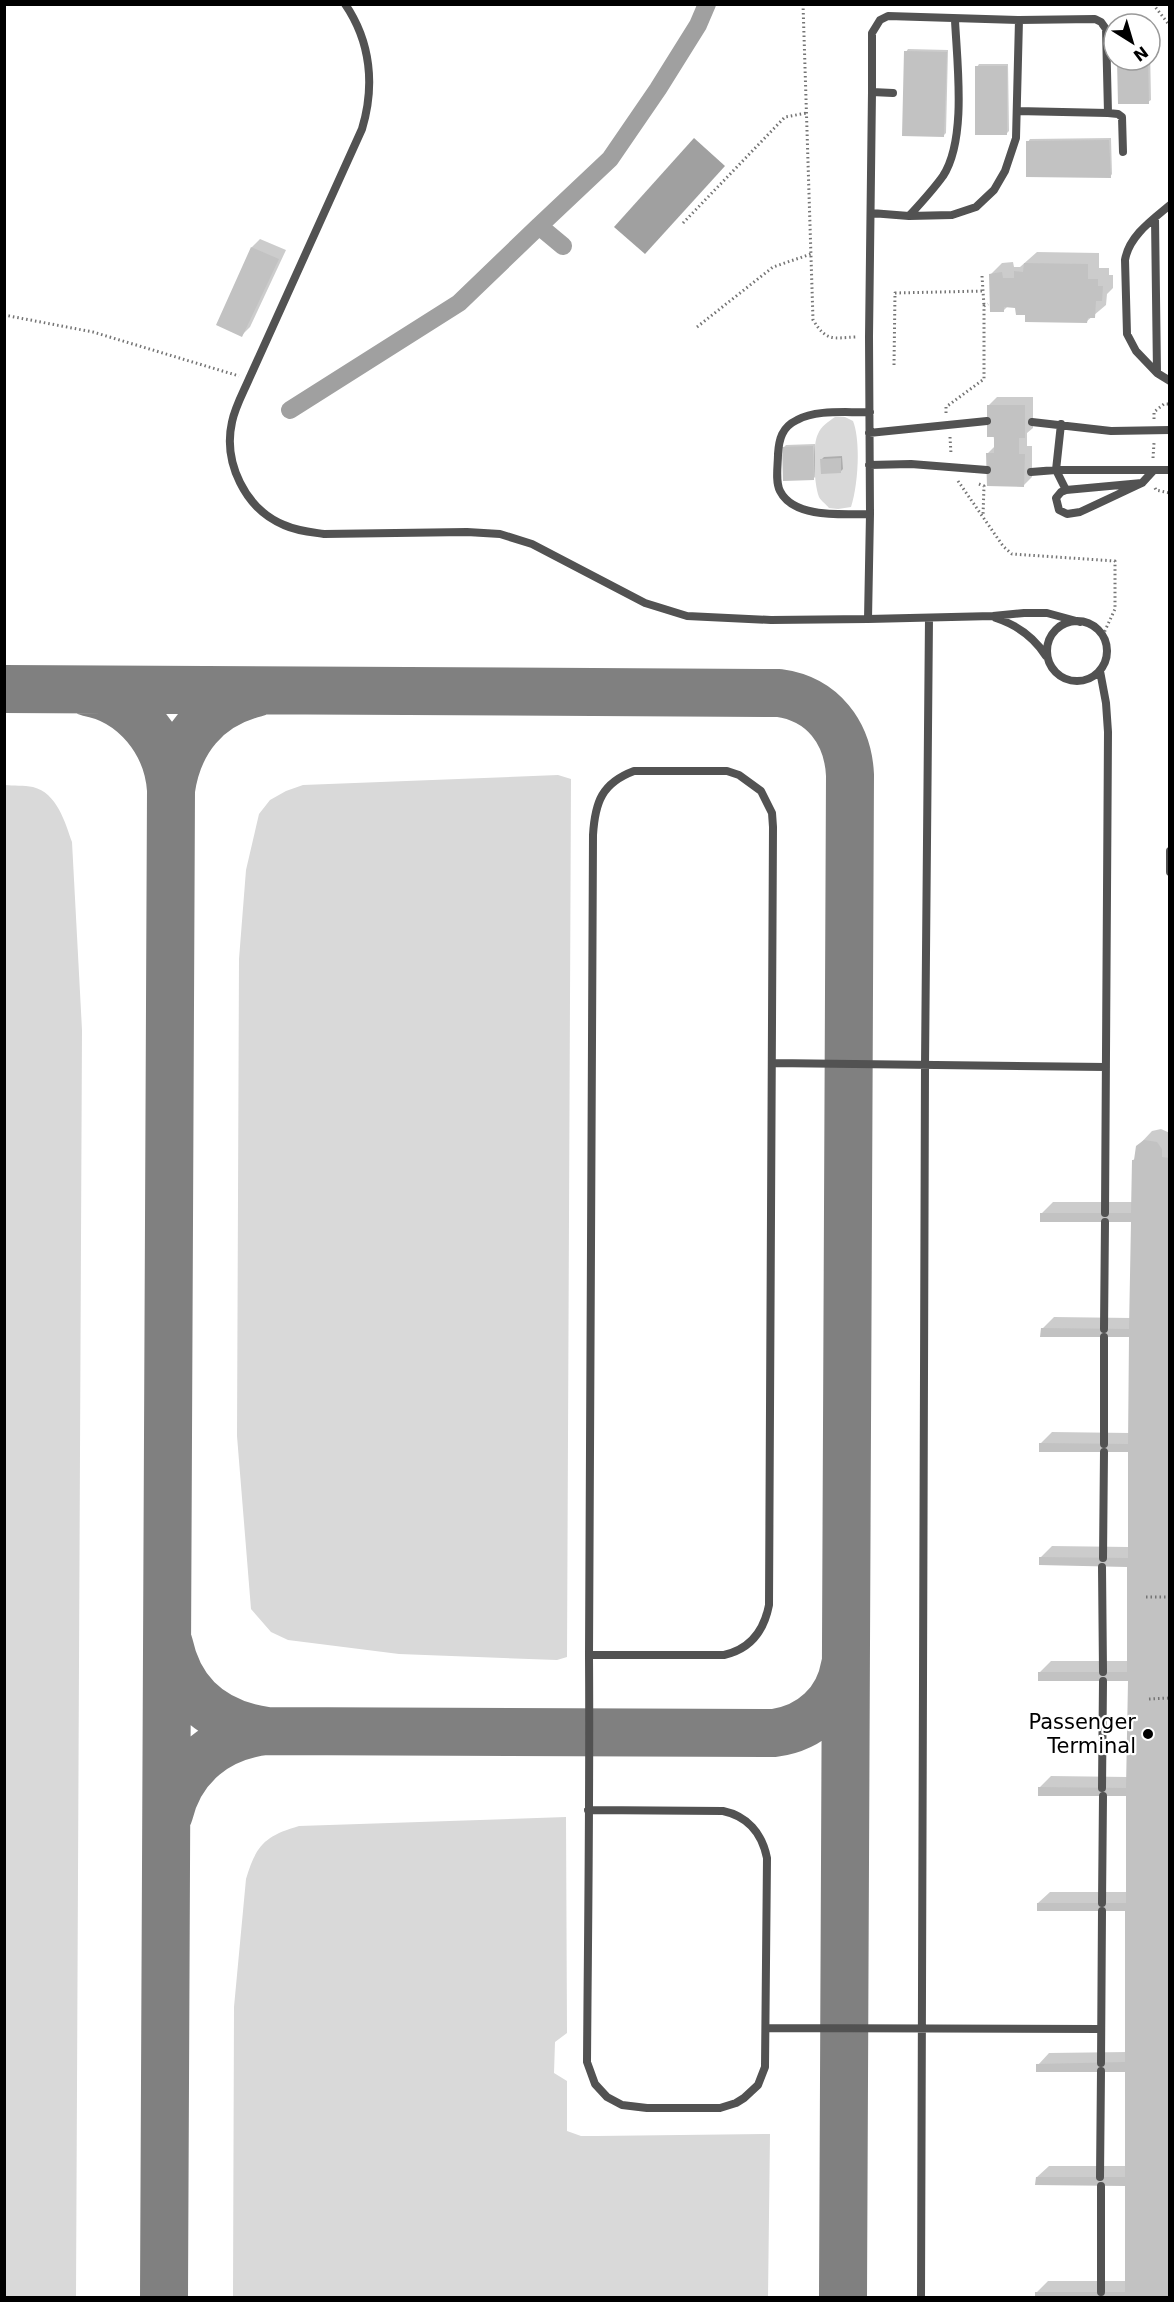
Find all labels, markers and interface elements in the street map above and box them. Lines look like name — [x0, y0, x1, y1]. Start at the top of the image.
north arrow — [1102, 12, 1162, 72]
text: N — [1130, 42, 1152, 65]
place label: Passenger Terminal — [1028, 1710, 1136, 1758]
marker: Passenger Terminal — [1141, 1727, 1155, 1741]

